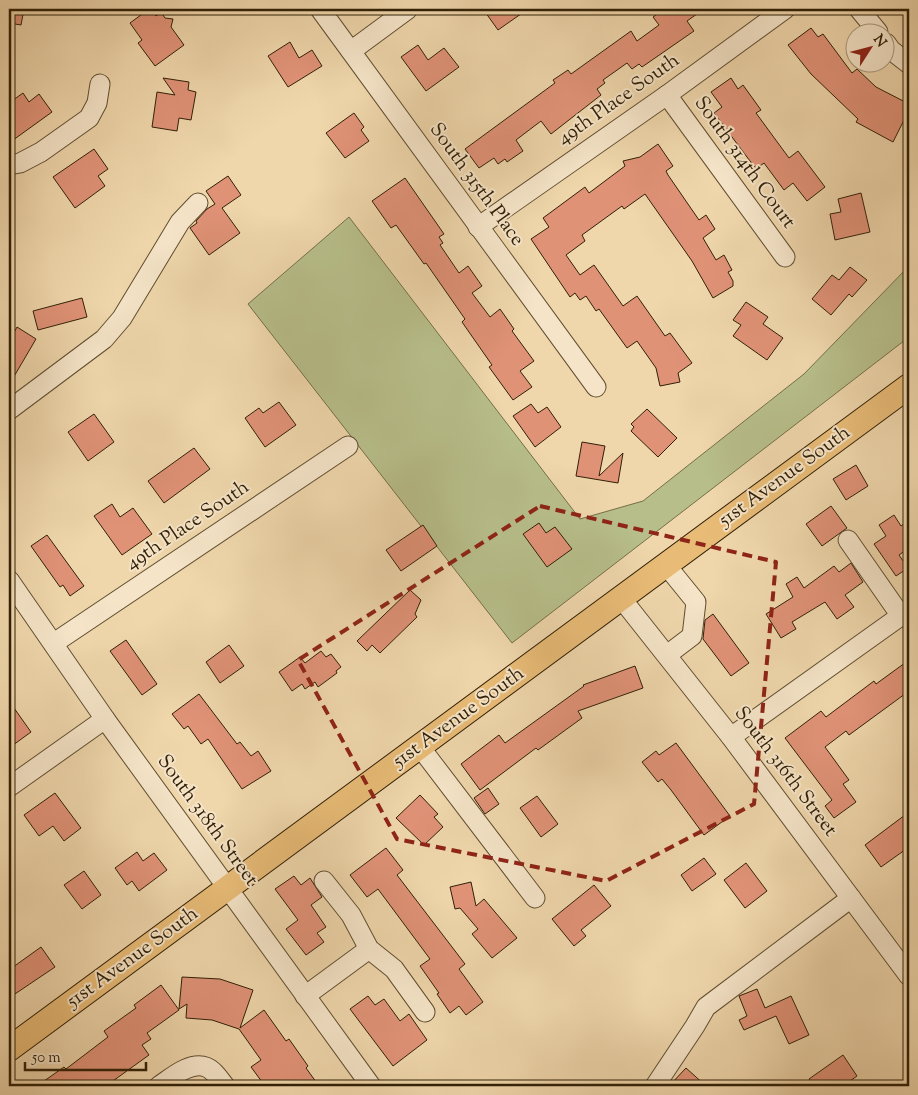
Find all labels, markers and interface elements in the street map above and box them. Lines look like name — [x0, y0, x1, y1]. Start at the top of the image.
north arrow — [846, 22, 896, 72]
text: N — [868, 31, 890, 52]
street label: 49th Place South — [552, 47, 686, 153]
street label: South 314th Court — [686, 91, 802, 235]
street label: South 315th Place — [421, 117, 531, 253]
street label: 51st Avenue South — [712, 419, 857, 535]
street label: 49th Place South — [120, 474, 256, 578]
street label: 51st Avenue South — [386, 660, 531, 776]
street label: South 316th Street — [726, 701, 844, 843]
street label: South 318th Street — [149, 749, 265, 893]
street label: 51st Avenue South — [60, 900, 205, 1016]
scale bar — [25, 1040, 146, 1072]
text: 50 m — [31, 1048, 61, 1069]

